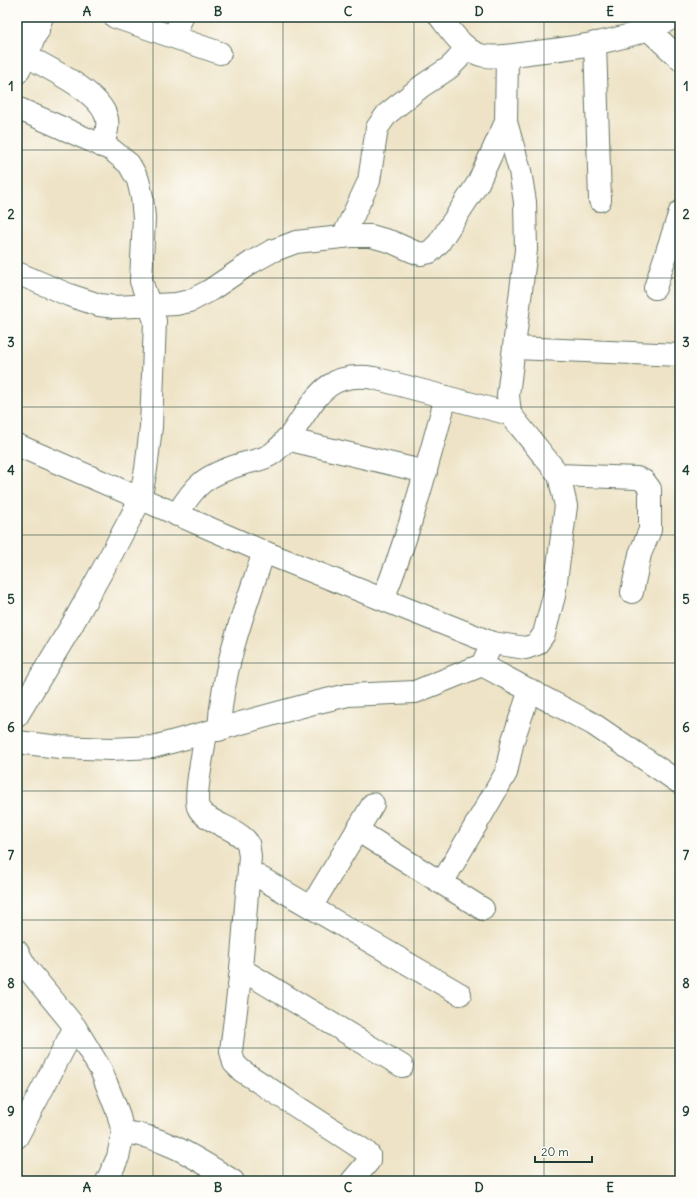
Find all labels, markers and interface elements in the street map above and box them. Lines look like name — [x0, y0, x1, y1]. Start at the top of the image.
text: A — [83, 3, 92, 20]
text: B — [214, 3, 223, 20]
text: C — [344, 3, 353, 20]
text: D — [474, 3, 484, 20]
text: E — [606, 3, 614, 20]
text: 1 — [8, 78, 14, 95]
text: 1 — [683, 78, 689, 95]
text: 2 — [7, 206, 15, 223]
text: 2 — [682, 206, 690, 223]
text: 3 — [7, 334, 15, 351]
text: 3 — [682, 334, 690, 351]
text: 4 — [7, 462, 15, 479]
text: 4 — [682, 462, 690, 479]
text: 5 — [7, 591, 15, 608]
text: 5 — [682, 591, 690, 608]
text: 6 — [7, 719, 15, 736]
text: 6 — [682, 719, 690, 736]
text: 7 — [8, 847, 15, 864]
text: 7 — [683, 847, 690, 864]
text: 8 — [7, 975, 15, 992]
text: 8 — [682, 975, 690, 992]
text: 9 — [7, 1103, 15, 1120]
text: 9 — [682, 1103, 690, 1120]
scale bar — [535, 1138, 592, 1164]
text: 20 m — [541, 1144, 569, 1159]
text: A — [83, 1179, 92, 1196]
text: B — [214, 1179, 223, 1196]
text: C — [344, 1179, 353, 1196]
text: D — [474, 1179, 484, 1196]
text: E — [606, 1179, 614, 1196]

